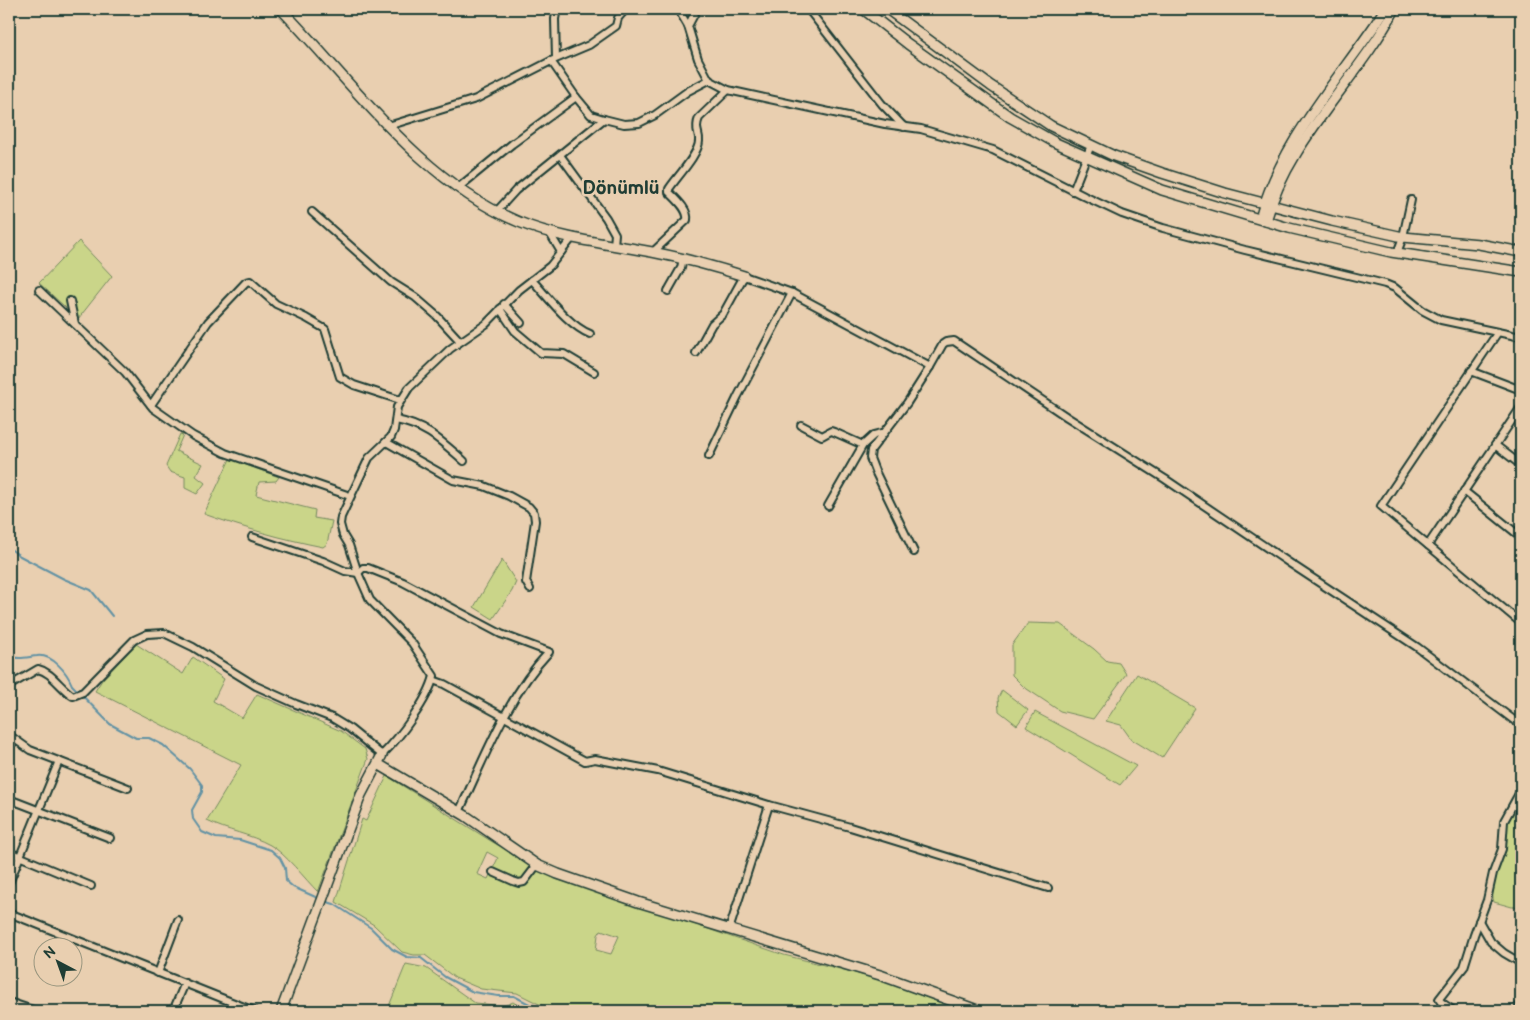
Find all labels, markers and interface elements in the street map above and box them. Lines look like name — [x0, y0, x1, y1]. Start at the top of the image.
district label: Dönümlü — [583, 177, 659, 200]
north arrow — [32, 938, 82, 988]
text: N — [40, 943, 59, 962]

